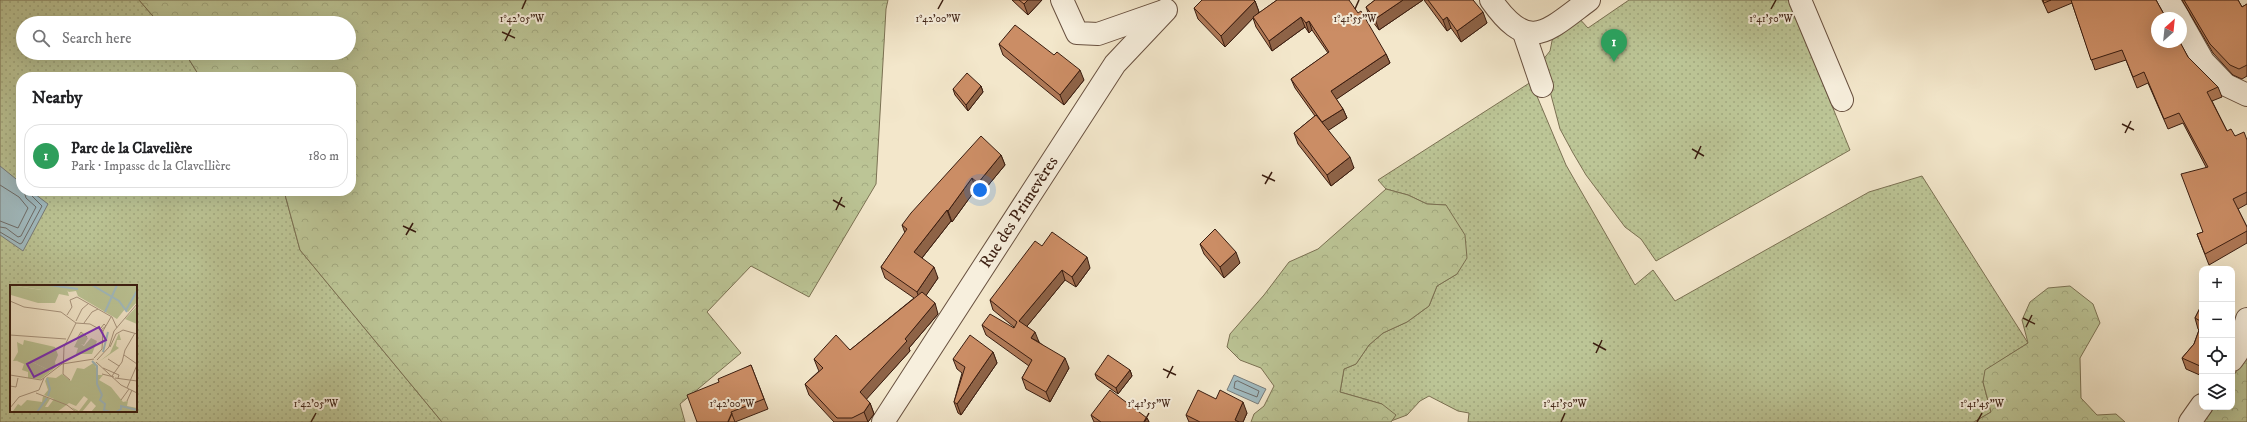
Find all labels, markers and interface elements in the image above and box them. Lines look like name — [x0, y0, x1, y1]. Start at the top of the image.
north arrow — [2151, 12, 2187, 48]
text: 1°42'05"W — [500, 13, 545, 25]
text: 1°42'00"W — [916, 13, 961, 25]
text: 1°41'55"W — [1334, 13, 1377, 25]
text: 1°41'50"W — [1749, 13, 1794, 25]
search box — [16, 16, 356, 60]
icon: search — [30, 27, 52, 49]
text: Search here — [62, 29, 131, 48]
pin: 1 — [1601, 29, 1627, 62]
text: Nearby — [32, 87, 82, 109]
text: Parc de la Clavelière — [71, 139, 192, 158]
text: 1 — [44, 148, 48, 164]
text: 180 m — [308, 148, 339, 164]
street label: Rue des Primevères — [975, 152, 1063, 272]
text: Park · Impasse de la Clavellière — [71, 158, 231, 174]
your location — [970, 180, 990, 200]
map controls — [2199, 266, 2235, 410]
button: + — [2199, 266, 2235, 302]
inset map — [10, 285, 137, 412]
button: − — [2199, 302, 2235, 338]
button: locate — [2199, 338, 2235, 374]
button: layers — [2199, 374, 2235, 410]
text: 1°42'05"W — [294, 398, 339, 410]
text: 1°42'00"W — [710, 398, 755, 410]
text: 1°41'55"W — [1128, 398, 1171, 410]
text: 1°41'50"W — [1543, 398, 1588, 410]
text: 1°41'45"W — [1960, 398, 2005, 410]

